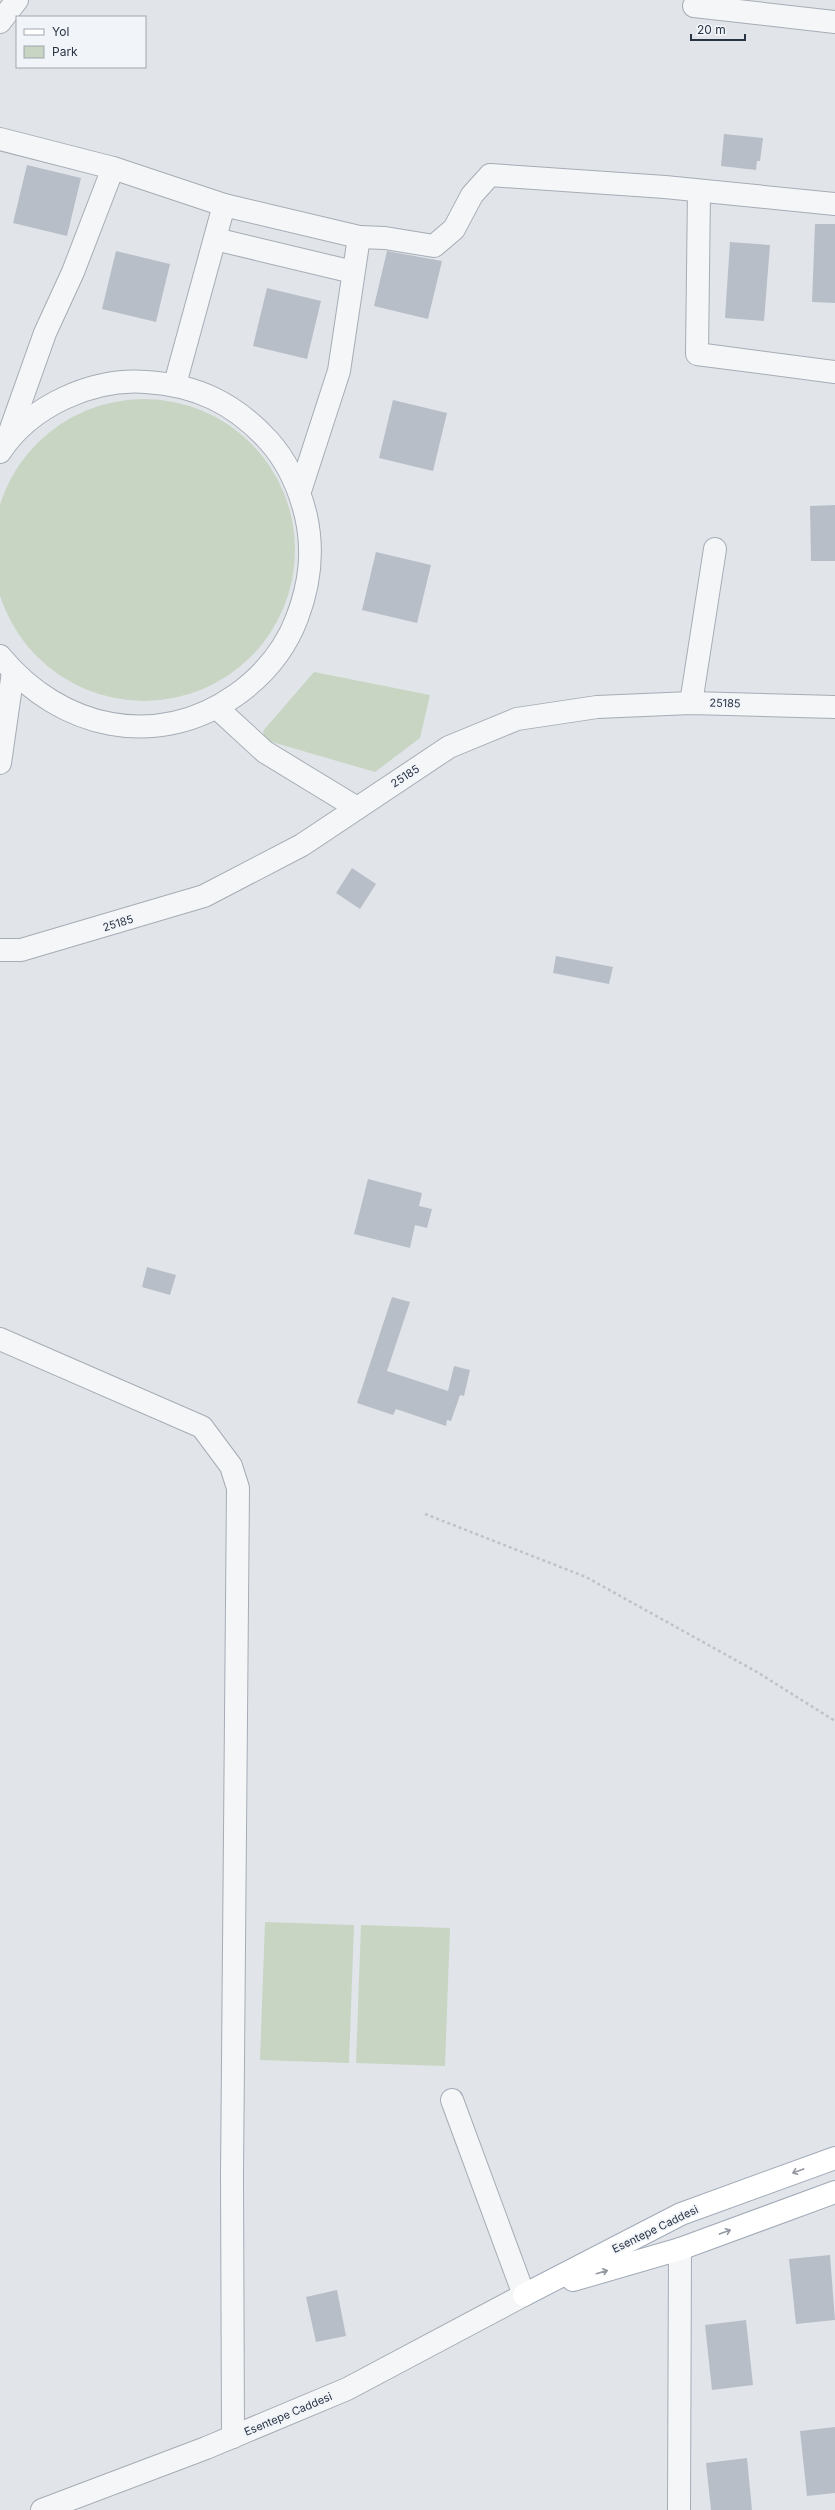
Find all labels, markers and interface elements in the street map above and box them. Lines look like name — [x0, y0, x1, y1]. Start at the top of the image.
legend — [16, 16, 146, 68]
scale bar — [691, 16, 745, 42]
text: 20 m — [697, 22, 726, 37]
text: Yol — [52, 24, 69, 39]
text: Park — [52, 44, 78, 59]
street label: 25185 — [709, 695, 741, 711]
street label: 25185 — [388, 761, 422, 790]
street label: 25185 — [101, 912, 135, 934]
one-way arrow — [792, 2168, 805, 2175]
street label: Esentepe Caddesi — [610, 2202, 700, 2256]
one-way arrow — [719, 2228, 731, 2236]
one-way arrow — [595, 2268, 608, 2275]
street label: Esentepe Caddesi — [242, 2389, 334, 2439]

